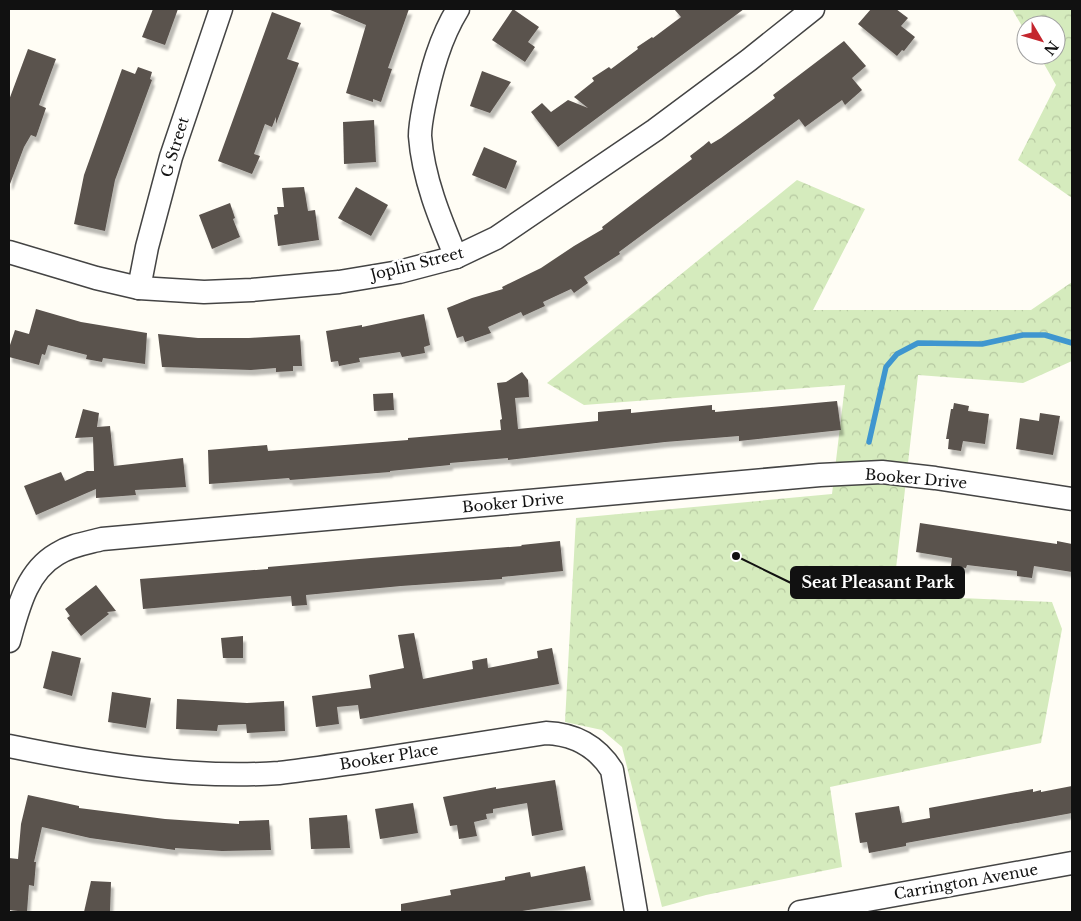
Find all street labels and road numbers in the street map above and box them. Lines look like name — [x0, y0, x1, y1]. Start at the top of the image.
street label: G Street — [156, 114, 193, 179]
street label: Joplin Street — [366, 243, 466, 285]
street label: Booker Drive — [864, 465, 968, 492]
street label: Booker Drive — [461, 489, 565, 516]
street label: Booker Place — [338, 739, 440, 774]
street label: Carrington Avenue — [893, 859, 1039, 904]

